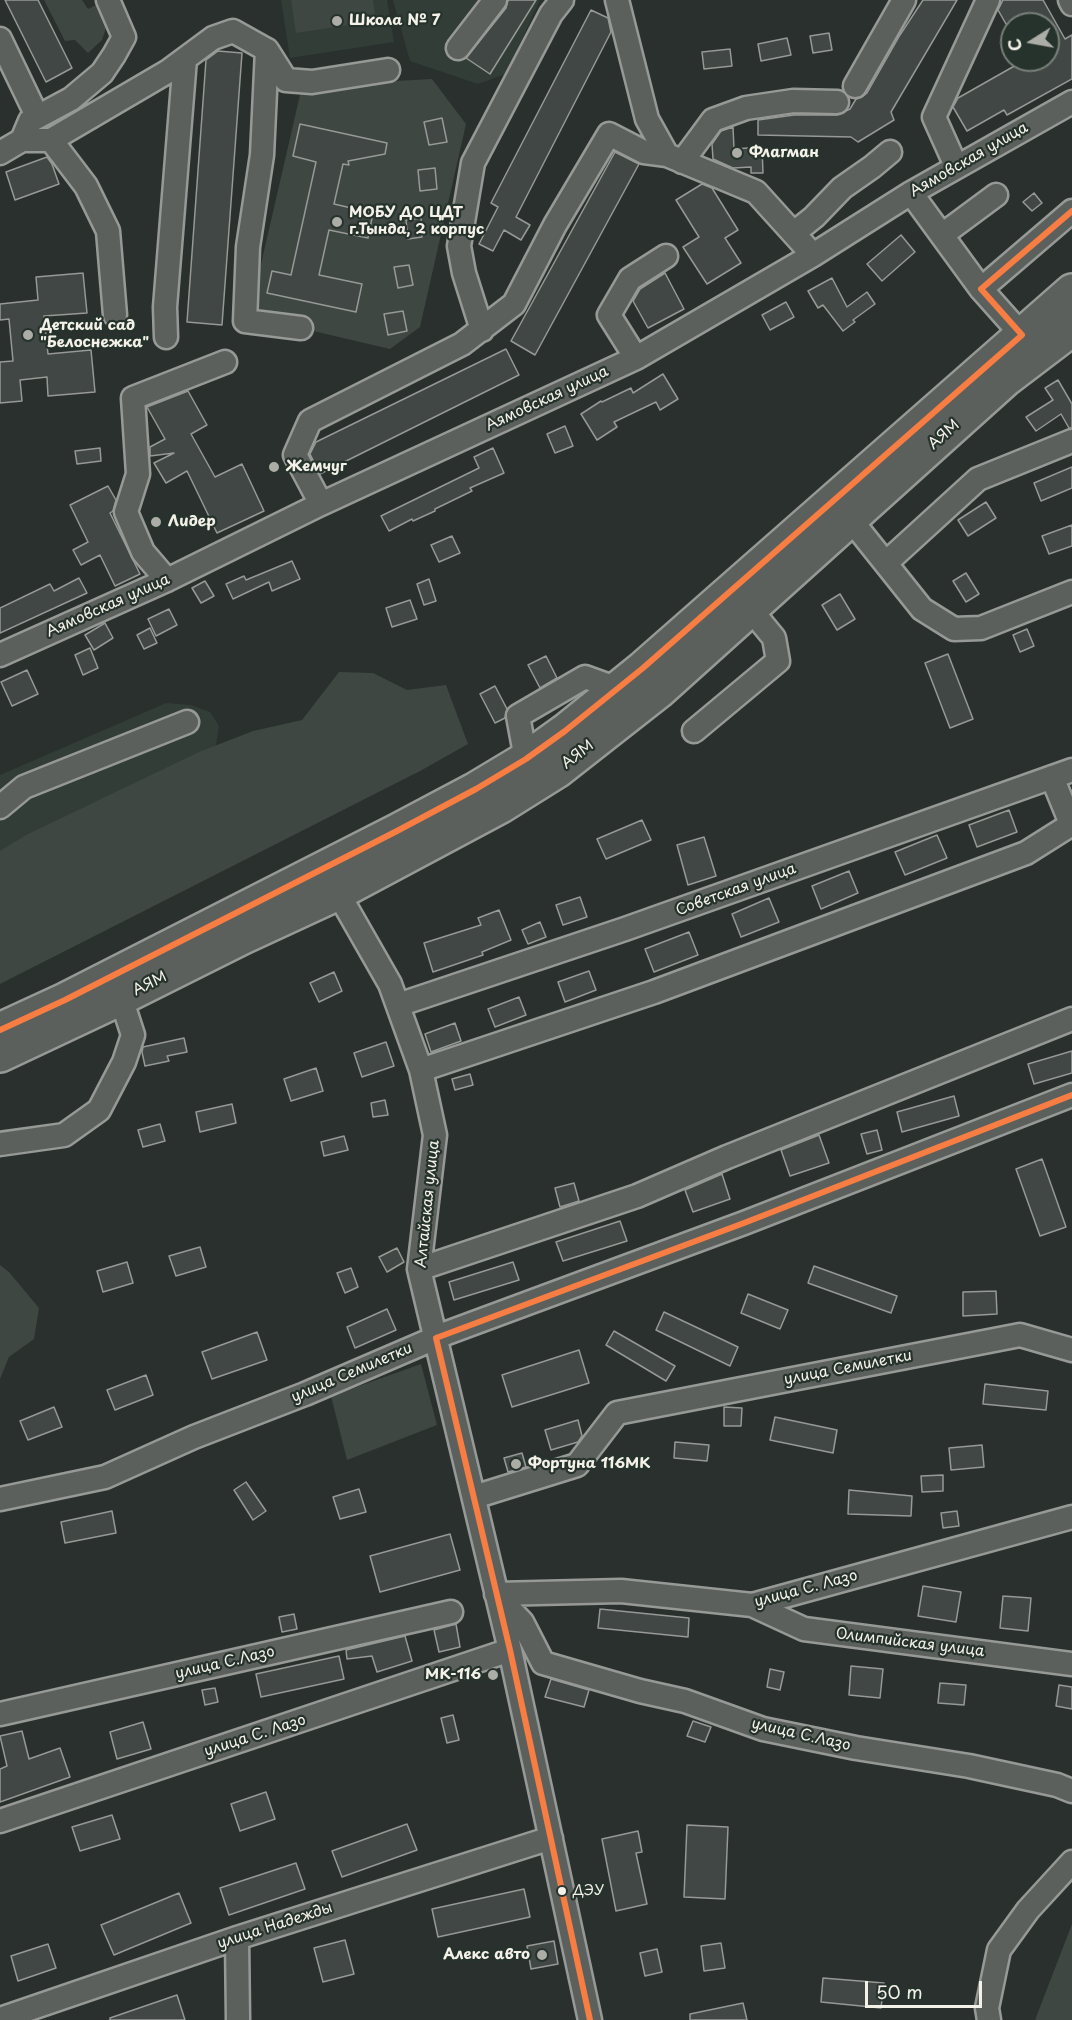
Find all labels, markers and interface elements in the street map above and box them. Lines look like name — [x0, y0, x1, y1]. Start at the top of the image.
place label: Школа № 7 — [349, 12, 440, 30]
north arrow — [1000, 12, 1060, 72]
marker: Школа № 7 — [330, 14, 344, 28]
text: С — [1001, 37, 1027, 53]
street label: Аямовская улица — [907, 119, 1031, 201]
place label: Флагман — [749, 144, 819, 162]
marker: Флагман — [730, 146, 744, 160]
place label: МОБУ ДО ЦДТ г.Тында, 2 корпус — [349, 204, 484, 239]
marker: МОБУ ДО ЦДТ г.Тында, 2 корпус — [330, 215, 344, 229]
place label: Детский сад "Белоснежка" — [40, 317, 149, 352]
marker: Детский сад "Белоснежка" — [21, 328, 35, 342]
street label: Аямовская улица — [483, 363, 611, 435]
street label: АЯМ — [925, 416, 963, 454]
place label: Жемчуг — [286, 458, 347, 476]
marker: Жемчуг — [267, 460, 281, 474]
place label: Лидер — [168, 513, 216, 531]
marker: Лидер — [149, 515, 163, 529]
street label: Аямовская улица — [43, 571, 173, 641]
street label: АЯМ — [558, 737, 598, 773]
street label: Советская улица — [673, 860, 799, 920]
street label: АЯМ — [130, 968, 170, 1000]
street label: Алтайская улица — [412, 1139, 444, 1269]
street label: улица Семилетки — [289, 1339, 415, 1407]
street label: улица Семилетки — [782, 1347, 914, 1389]
place label: Фортуна 116МК — [528, 1455, 650, 1473]
marker: Фортуна 116МК — [509, 1457, 523, 1471]
street label: улица С. Лазо — [753, 1567, 859, 1611]
street label: Олимпийская улица — [835, 1625, 985, 1661]
street label: улица С.Лазо — [174, 1643, 276, 1683]
place label: МК-116 — [425, 1666, 481, 1684]
marker: МК-116 — [486, 1668, 500, 1682]
street label: улица С. Лазо — [202, 1711, 308, 1761]
street label: улица С.Лазо — [750, 1715, 852, 1755]
place label: ДЭУ — [573, 1883, 604, 1899]
marker: ДЭУ — [556, 1885, 568, 1897]
street label: улица Надежды — [215, 1899, 335, 1953]
place label: Алекс авто — [443, 1946, 530, 1964]
marker: Алекс авто — [535, 1948, 549, 1962]
scale bar — [868, 1969, 985, 2007]
text: 50 m — [876, 1978, 923, 2005]

